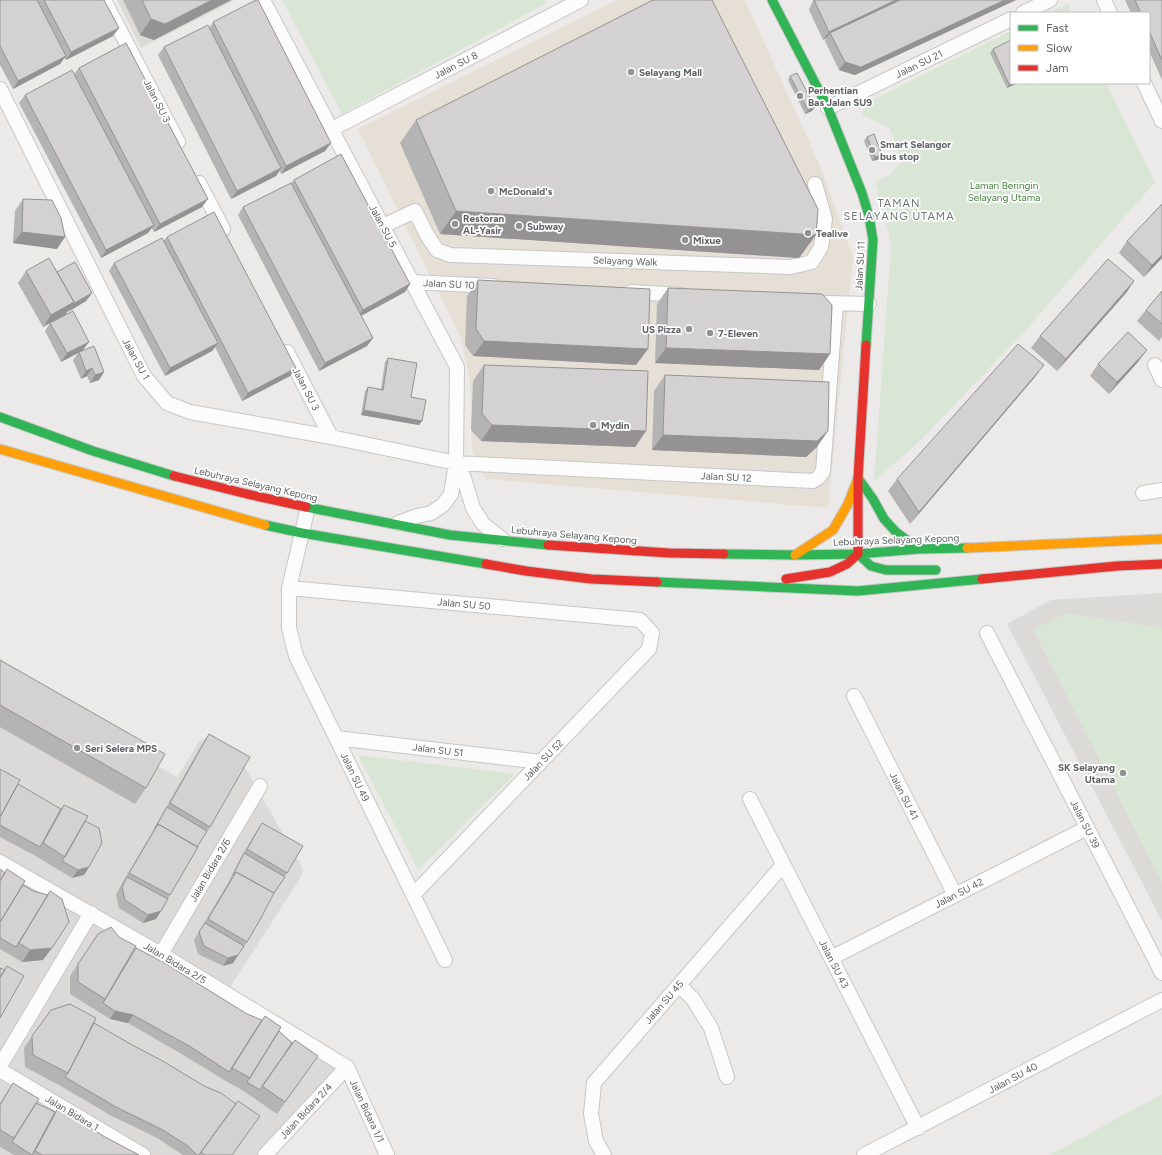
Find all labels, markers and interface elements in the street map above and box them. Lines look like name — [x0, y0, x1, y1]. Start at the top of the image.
legend — [1010, 12, 1150, 84]
text: Fast — [1046, 21, 1069, 35]
text: Slow — [1046, 41, 1073, 55]
street label: Jalan SU 21 — [893, 47, 945, 81]
street label: Jalan SU 8 — [432, 48, 480, 82]
text: Jam — [1046, 61, 1069, 75]
place label: Selayang Mall — [639, 66, 702, 79]
marker: Selayang Mall — [626, 67, 636, 77]
street label: Jalan SU 3 — [141, 77, 173, 125]
place label: Perhentian Bas Jalan SU9 — [808, 84, 872, 109]
marker: Perhentian Bas Jalan SU9 — [795, 91, 805, 101]
place label: Smart Selangor bus stop — [880, 138, 951, 163]
marker: Smart Selangor bus stop — [867, 145, 877, 155]
park label: Laman Beringin Selayang Utama — [968, 179, 1040, 204]
place label: McDonald's — [499, 185, 553, 198]
marker: McDonald's — [486, 186, 496, 196]
district label: TAMAN SELAYANG UTAMA — [843, 197, 955, 223]
street label: Jalan SU 5 — [366, 202, 400, 250]
place label: Restoran AL-Yasir — [463, 212, 505, 237]
marker: Restoran AL-Yasir — [450, 219, 460, 229]
place label: Subway — [527, 220, 564, 233]
marker: Subway — [514, 221, 524, 231]
place label: Tealive — [816, 227, 849, 240]
marker: Tealive — [803, 228, 813, 238]
place label: Mixue — [693, 234, 721, 247]
marker: Mixue — [680, 235, 690, 245]
street label: Jalan SU 11 — [852, 241, 868, 291]
street label: Selayang Walk — [593, 253, 658, 269]
street label: Jalan SU 10 — [423, 276, 475, 292]
place label: US Pizza — [642, 323, 681, 336]
marker: US Pizza — [684, 324, 694, 334]
place label: 7-Eleven — [718, 327, 758, 340]
marker: 7-Eleven — [705, 328, 715, 338]
street label: Jalan SU 1 — [119, 336, 153, 382]
street label: Jalan SU 3 — [290, 365, 322, 413]
place label: Mydin — [601, 419, 630, 432]
marker: Mydin — [588, 420, 598, 430]
street label: Lebuhraya Selayang Kepong — [193, 463, 319, 505]
street label: Jalan SU 12 — [700, 469, 752, 485]
street label: Lebuhraya Selayang Kepong — [510, 523, 638, 547]
street label: Lebuhraya Selayang Kepong — [833, 531, 960, 549]
street label: Jalan SU 50 — [437, 595, 491, 613]
street label: Jalan SU 52 — [520, 737, 566, 783]
street label: Jalan SU 51 — [412, 740, 464, 760]
place label: Seri Selera MPS — [85, 742, 157, 755]
marker: Seri Selera MPS — [72, 743, 82, 753]
street label: Jalan SU 49 — [338, 750, 373, 804]
place label: SK Selayang Utama — [1058, 761, 1115, 786]
marker: SK Selayang Utama — [1118, 768, 1128, 778]
street label: Jalan SU 41 — [886, 770, 922, 822]
street label: Jalan SU 39 — [1067, 798, 1103, 851]
street label: Jalan Bidara 2/6 — [187, 836, 234, 904]
street label: Jalan SU 42 — [932, 875, 986, 911]
street label: Jalan SU 43 — [816, 937, 852, 991]
street label: Jalan Bidara 2/5 — [141, 939, 209, 987]
street label: Jalan SU 45 — [642, 977, 687, 1026]
street label: Jalan SU 40 — [986, 1060, 1040, 1096]
street label: Jalan Bidara 1/1 — [347, 1077, 387, 1145]
street label: Jalan Bidara 2/4 — [277, 1080, 335, 1142]
street label: Jalan Bidara 1 — [43, 1092, 101, 1134]

